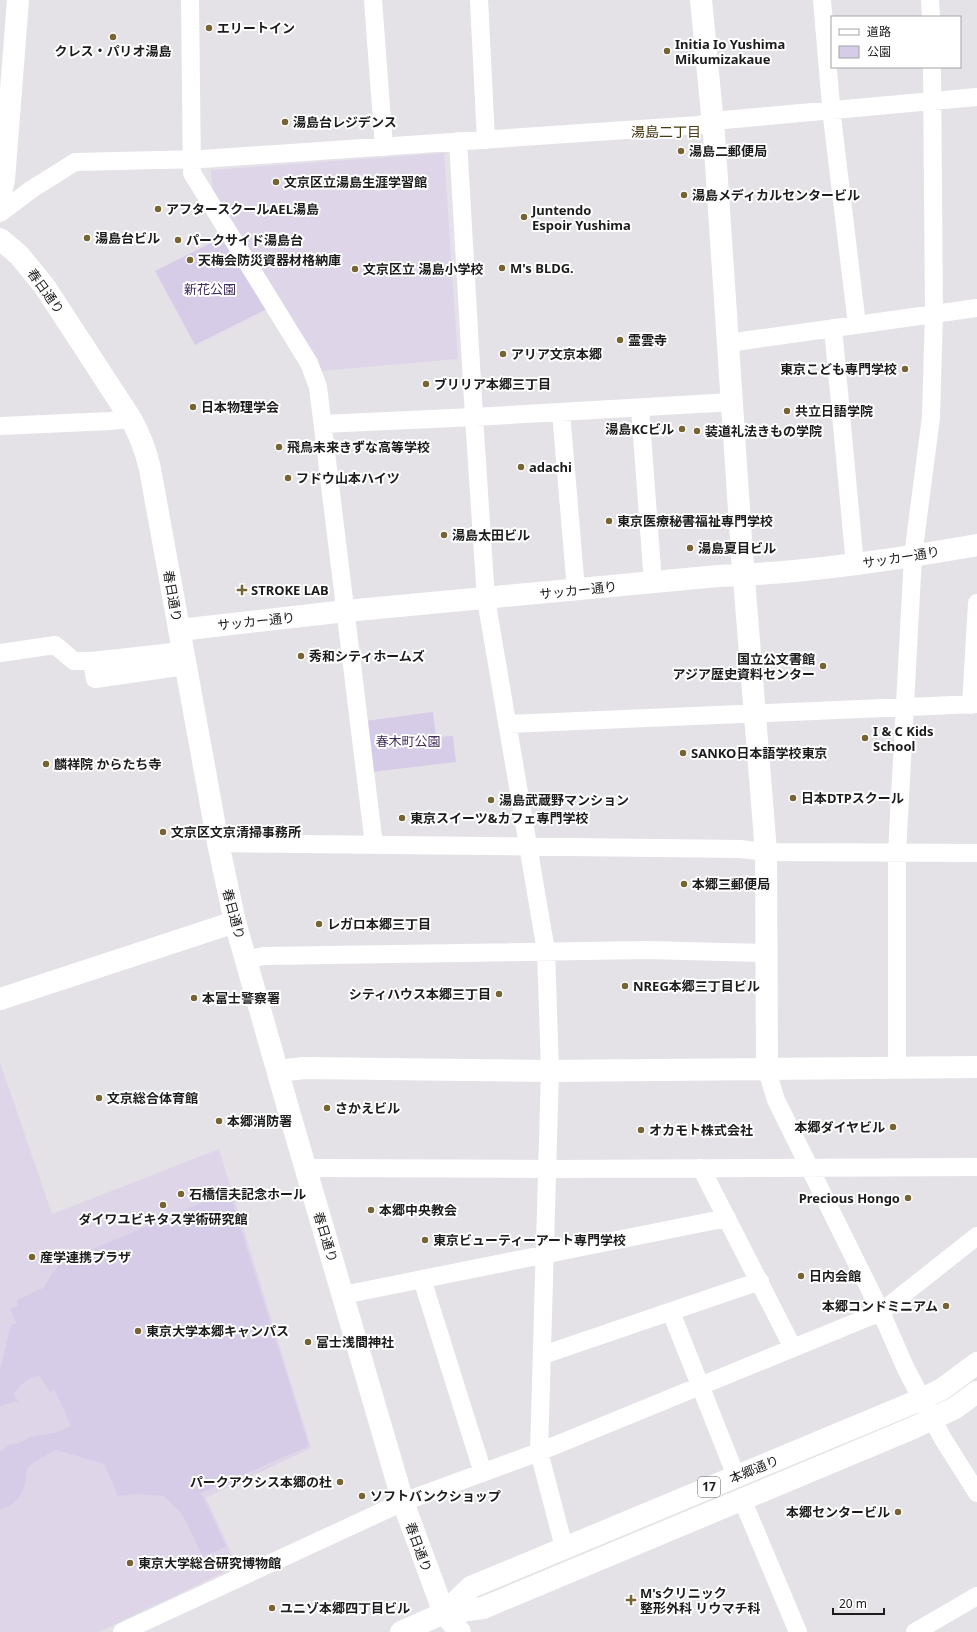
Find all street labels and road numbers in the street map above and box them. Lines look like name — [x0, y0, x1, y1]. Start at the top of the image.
street label: 春日通り — [23, 265, 69, 317]
street label: サッカー通り — [861, 542, 941, 572]
street label: 春日通り — [160, 569, 186, 623]
street label: サッカー通り — [538, 577, 618, 603]
street label: サッカー通り — [216, 608, 296, 634]
street label: 春日通り — [219, 887, 249, 941]
street label: 春日通り — [310, 1209, 342, 1265]
street label: 本郷通り — [727, 1451, 781, 1487]
road number: 17 — [698, 1477, 720, 1497]
street label: 春日通り — [402, 1519, 436, 1575]

